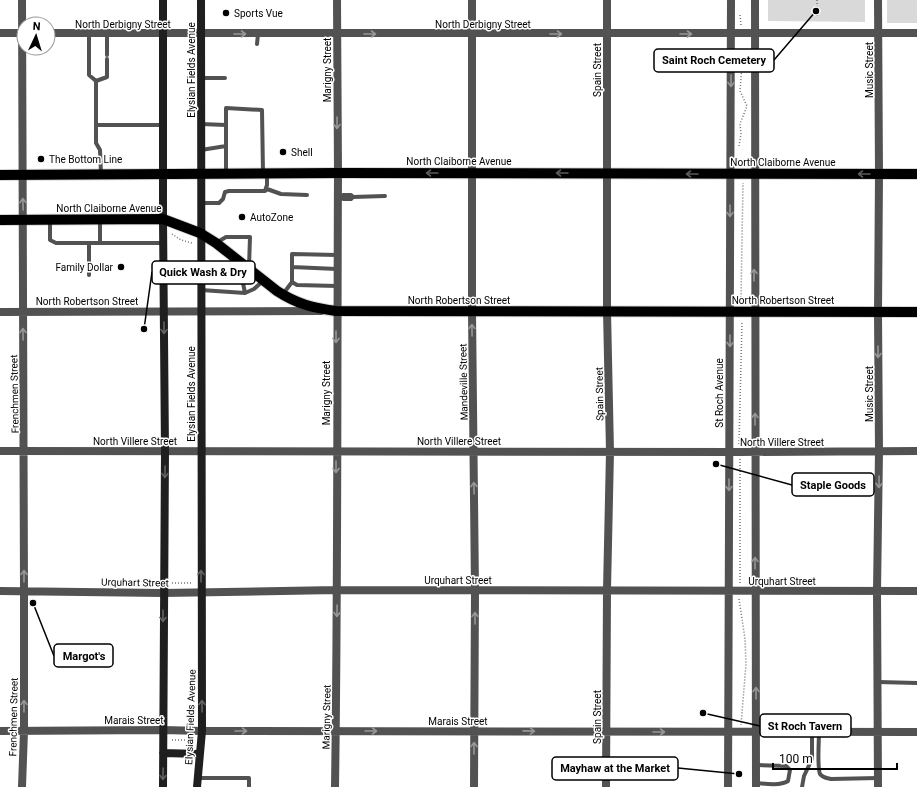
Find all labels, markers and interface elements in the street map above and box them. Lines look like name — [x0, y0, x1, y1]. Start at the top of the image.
marker: Sports Vue — [221, 8, 231, 18]
place label: Sports Vue — [234, 8, 283, 19]
north arrow — [16, 16, 56, 56]
street label: North Derbigny Street — [75, 19, 171, 30]
street label: North Derbigny Street — [435, 19, 531, 30]
text: N — [32, 20, 41, 33]
street label: Elysian Fields Avenue — [186, 22, 197, 118]
one-way arrow — [233, 30, 246, 38]
one-way arrow — [363, 30, 376, 38]
one-way arrow — [549, 30, 562, 38]
one-way arrow — [679, 30, 692, 38]
street label: Marigny Street — [322, 38, 333, 102]
street label: Music Street — [864, 42, 875, 98]
street label: Spain Street — [592, 43, 603, 97]
callout: Saint Roch Cemetery — [654, 49, 774, 72]
text: Saint Roch Cemetery — [662, 54, 766, 67]
one-way arrow — [727, 74, 735, 87]
one-way arrow — [333, 116, 341, 129]
marker: Shell — [278, 147, 288, 157]
place label: Shell — [291, 147, 313, 158]
marker: The Bottom Line — [36, 154, 46, 164]
place label: The Bottom Line — [49, 154, 122, 165]
street label: North Claiborne Avenue — [406, 156, 512, 167]
street label: North Claiborne Avenue — [730, 157, 836, 168]
one-way arrow — [426, 169, 439, 177]
one-way arrow — [556, 169, 569, 177]
one-way arrow — [686, 170, 699, 178]
one-way arrow — [858, 170, 871, 178]
one-way arrow — [19, 198, 27, 211]
street label: North Claiborne Avenue — [56, 203, 162, 214]
one-way arrow — [726, 204, 734, 217]
marker: AutoZone — [237, 212, 247, 222]
place label: AutoZone — [250, 212, 293, 223]
callout: Quick Wash & Dry — [152, 261, 255, 284]
place label: Family Dollar — [55, 262, 114, 273]
marker: Family Dollar — [116, 262, 126, 272]
text: Quick Wash & Dry — [159, 266, 247, 279]
one-way arrow — [751, 269, 758, 282]
street label: North Robertson Street — [408, 295, 510, 306]
street label: North Robertson Street — [732, 295, 834, 306]
street label: North Robertson Street — [36, 296, 138, 307]
one-way arrow — [160, 321, 168, 334]
one-way arrow — [468, 324, 476, 337]
one-way arrow — [19, 328, 27, 341]
one-way arrow — [332, 330, 340, 343]
one-way arrow — [726, 334, 734, 347]
street label: Mandeville Street — [457, 343, 470, 421]
one-way arrow — [874, 345, 882, 358]
street label: Elysian Fields Avenue — [186, 346, 197, 442]
street label: Frenchmen Street — [8, 355, 21, 433]
street label: St Roch Avenue — [714, 358, 725, 428]
street label: Marigny Street — [321, 361, 332, 425]
street label: Music Street — [864, 366, 875, 422]
street label: Spain Street — [594, 367, 605, 421]
one-way arrow — [751, 413, 759, 426]
street label: North Villere Street — [93, 436, 177, 447]
street label: North Villere Street — [417, 436, 501, 447]
street label: North Villere Street — [740, 437, 824, 448]
one-way arrow — [332, 460, 340, 473]
one-way arrow — [161, 465, 168, 478]
callout: Staple Goods — [792, 473, 874, 496]
one-way arrow — [875, 475, 883, 488]
one-way arrow — [725, 478, 733, 491]
text: Staple Goods — [800, 479, 866, 492]
one-way arrow — [470, 482, 478, 495]
one-way arrow — [751, 557, 759, 570]
one-way arrow — [20, 570, 28, 583]
one-way arrow — [197, 570, 205, 583]
street label: Urquhart Street — [424, 575, 492, 586]
street label: Urquhart Street — [101, 576, 169, 589]
street label: Urquhart Street — [748, 576, 816, 587]
one-way arrow — [333, 604, 341, 617]
one-way arrow — [159, 609, 167, 622]
one-way arrow — [471, 612, 479, 625]
callout: Margot's — [54, 644, 113, 667]
text: Margot's — [63, 650, 106, 663]
street label: Elysian Fields Avenue — [183, 669, 198, 765]
street label: Frenchmen Street — [7, 678, 20, 756]
street label: Marigny Street — [320, 685, 333, 749]
one-way arrow — [752, 687, 760, 700]
street label: Spain Street — [592, 690, 603, 744]
one-way arrow — [20, 700, 28, 713]
one-way arrow — [198, 700, 206, 713]
callout: St Roch Tavern — [760, 714, 851, 737]
street label: Marais Street — [104, 715, 164, 726]
street label: Marais Street — [428, 716, 488, 727]
text: St Roch Tavern — [768, 720, 842, 733]
one-way arrow — [234, 727, 247, 735]
one-way arrow — [364, 727, 377, 735]
one-way arrow — [522, 727, 535, 735]
one-way arrow — [652, 728, 665, 736]
one-way arrow — [470, 742, 478, 755]
scale bar — [773, 745, 897, 771]
text: 100 m — [779, 752, 813, 766]
callout: Mayhaw at the Market — [552, 757, 678, 780]
text: Mayhaw at the Market — [560, 762, 670, 775]
one-way arrow — [159, 767, 167, 780]

